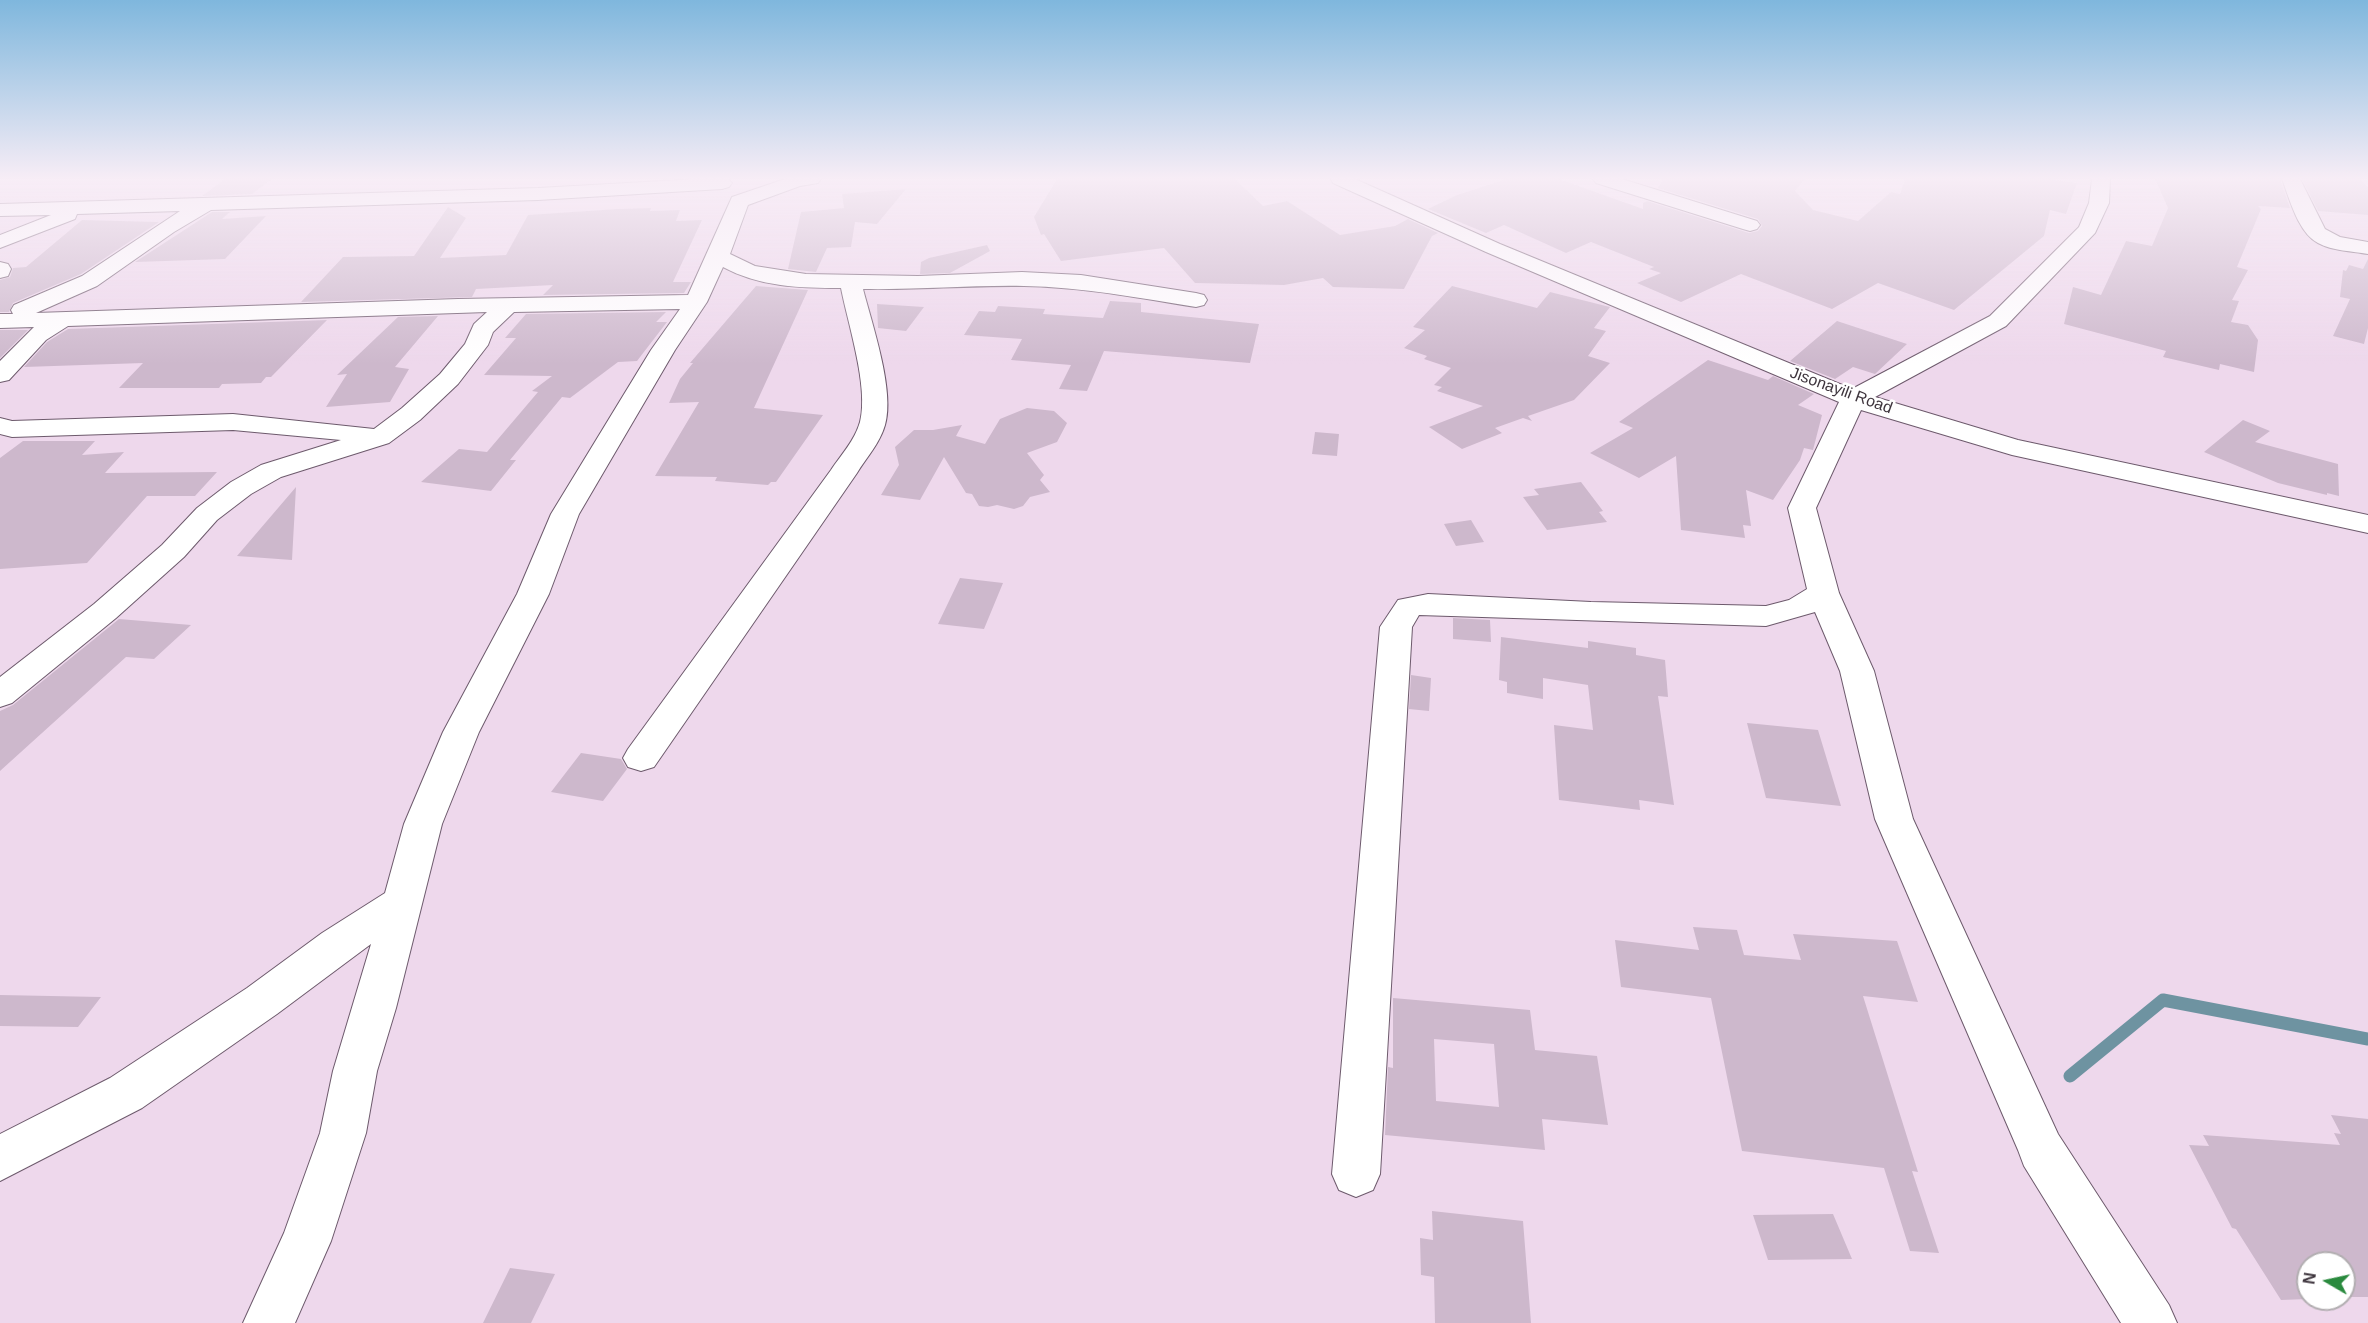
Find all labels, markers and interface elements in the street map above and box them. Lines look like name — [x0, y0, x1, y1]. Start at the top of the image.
street label: Jisonayili Road — [1787, 364, 1895, 418]
north arrow — [2296, 1251, 2356, 1311]
text: N — [2300, 1271, 2319, 1285]

